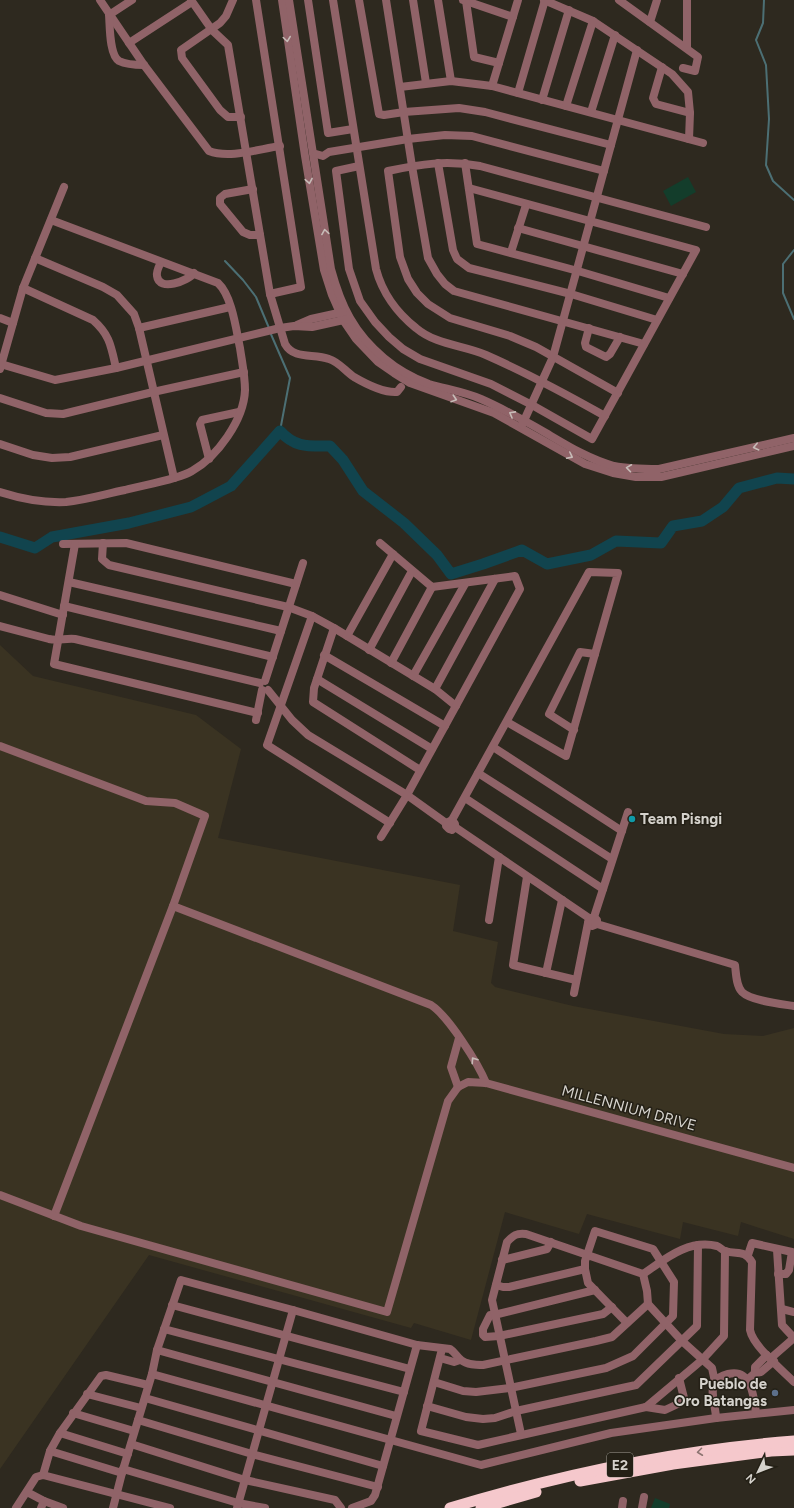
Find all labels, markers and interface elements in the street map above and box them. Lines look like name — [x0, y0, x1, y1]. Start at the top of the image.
one-way arrow — [282, 36, 291, 42]
one-way arrow — [304, 178, 313, 184]
one-way arrow — [321, 229, 330, 235]
one-way arrow — [451, 394, 458, 402]
one-way arrow — [509, 411, 516, 418]
one-way arrow — [753, 442, 759, 450]
one-way arrow — [566, 452, 574, 459]
one-way arrow — [626, 464, 632, 473]
place label: Team Pisngi — [640, 810, 722, 828]
marker: Team Pisngi — [627, 814, 637, 824]
one-way arrow — [471, 1057, 479, 1064]
street label: MILLENNIUM DRIVE — [560, 1081, 698, 1135]
place label: Pueblo de Oro Batangas — [674, 1375, 768, 1410]
marker: Pueblo de Oro Batangas — [770, 1388, 780, 1398]
one-way arrow — [697, 1447, 703, 1456]
north arrow — [738, 1452, 778, 1492]
road number: E2 — [607, 1453, 633, 1477]
text: N — [743, 1471, 759, 1486]

